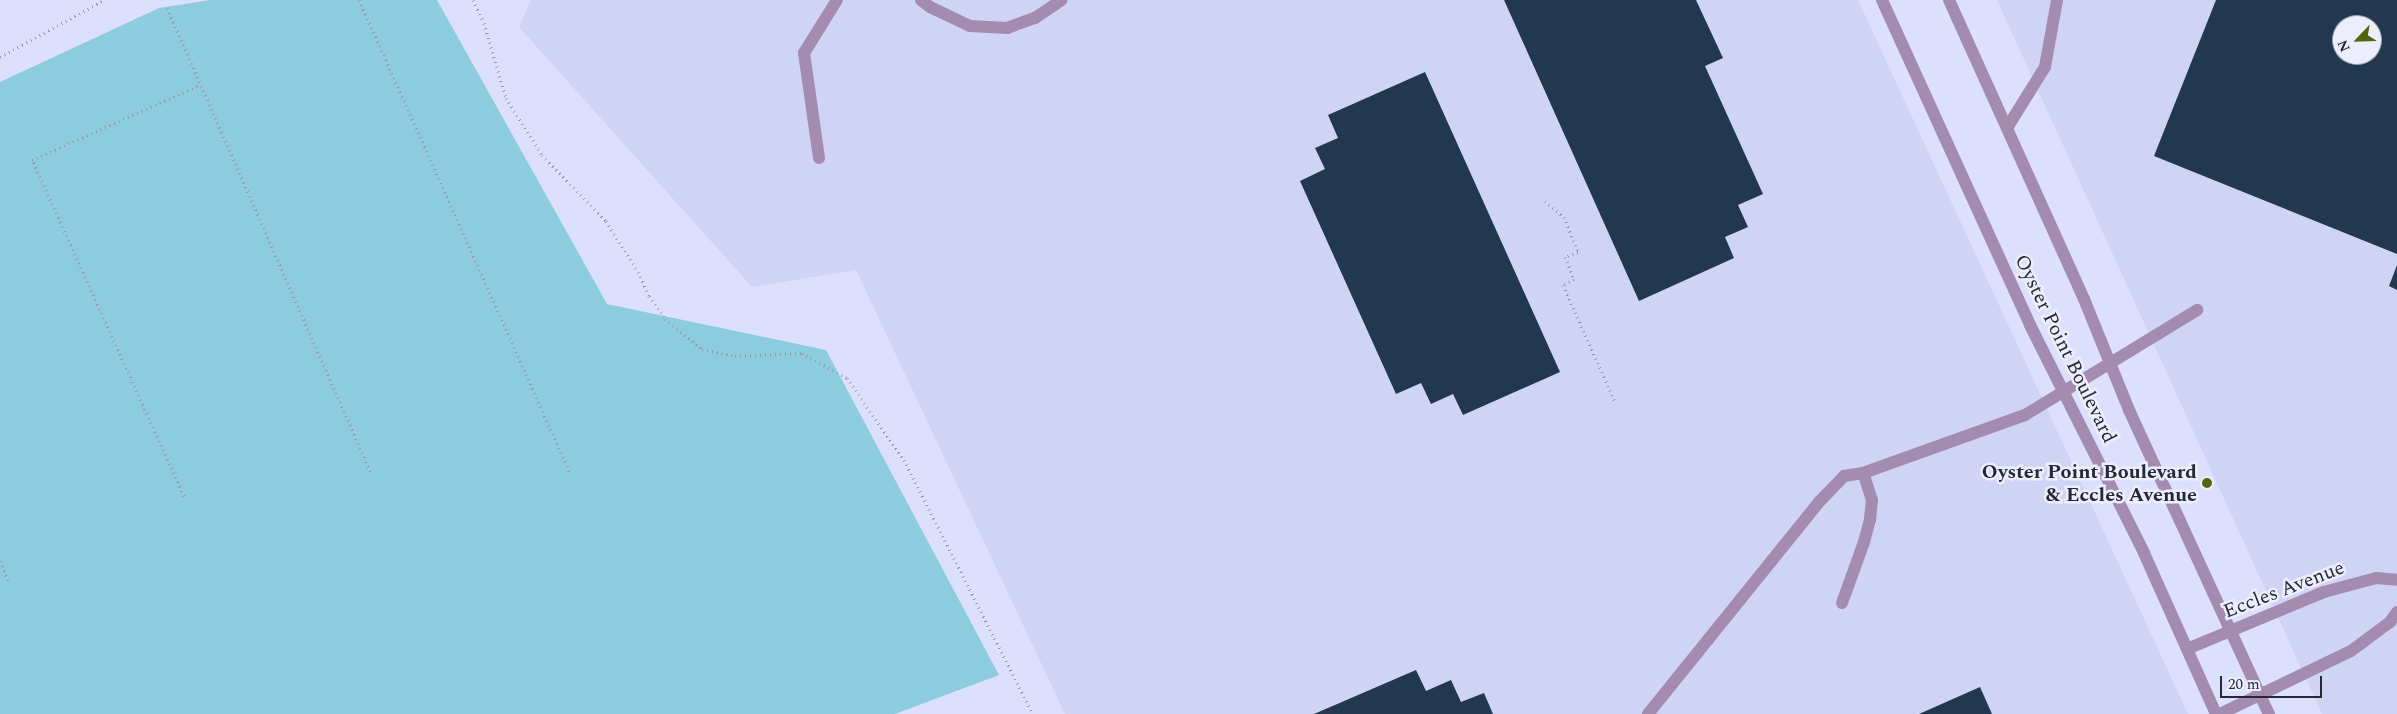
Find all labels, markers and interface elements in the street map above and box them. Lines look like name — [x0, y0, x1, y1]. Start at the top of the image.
north arrow — [2332, 15, 2382, 65]
text: N — [2332, 36, 2356, 55]
street label: Oyster Point Boulevard — [2009, 251, 2121, 447]
place label: Oyster Point Boulevard & Eccles Avenue — [1982, 460, 2197, 507]
marker: Oyster Point Boulevard & Eccles Avenue — [2201, 477, 2213, 489]
street label: Eccles Avenue — [2220, 556, 2348, 624]
scale bar — [2222, 666, 2324, 698]
text: 20 m — [2228, 673, 2260, 696]

